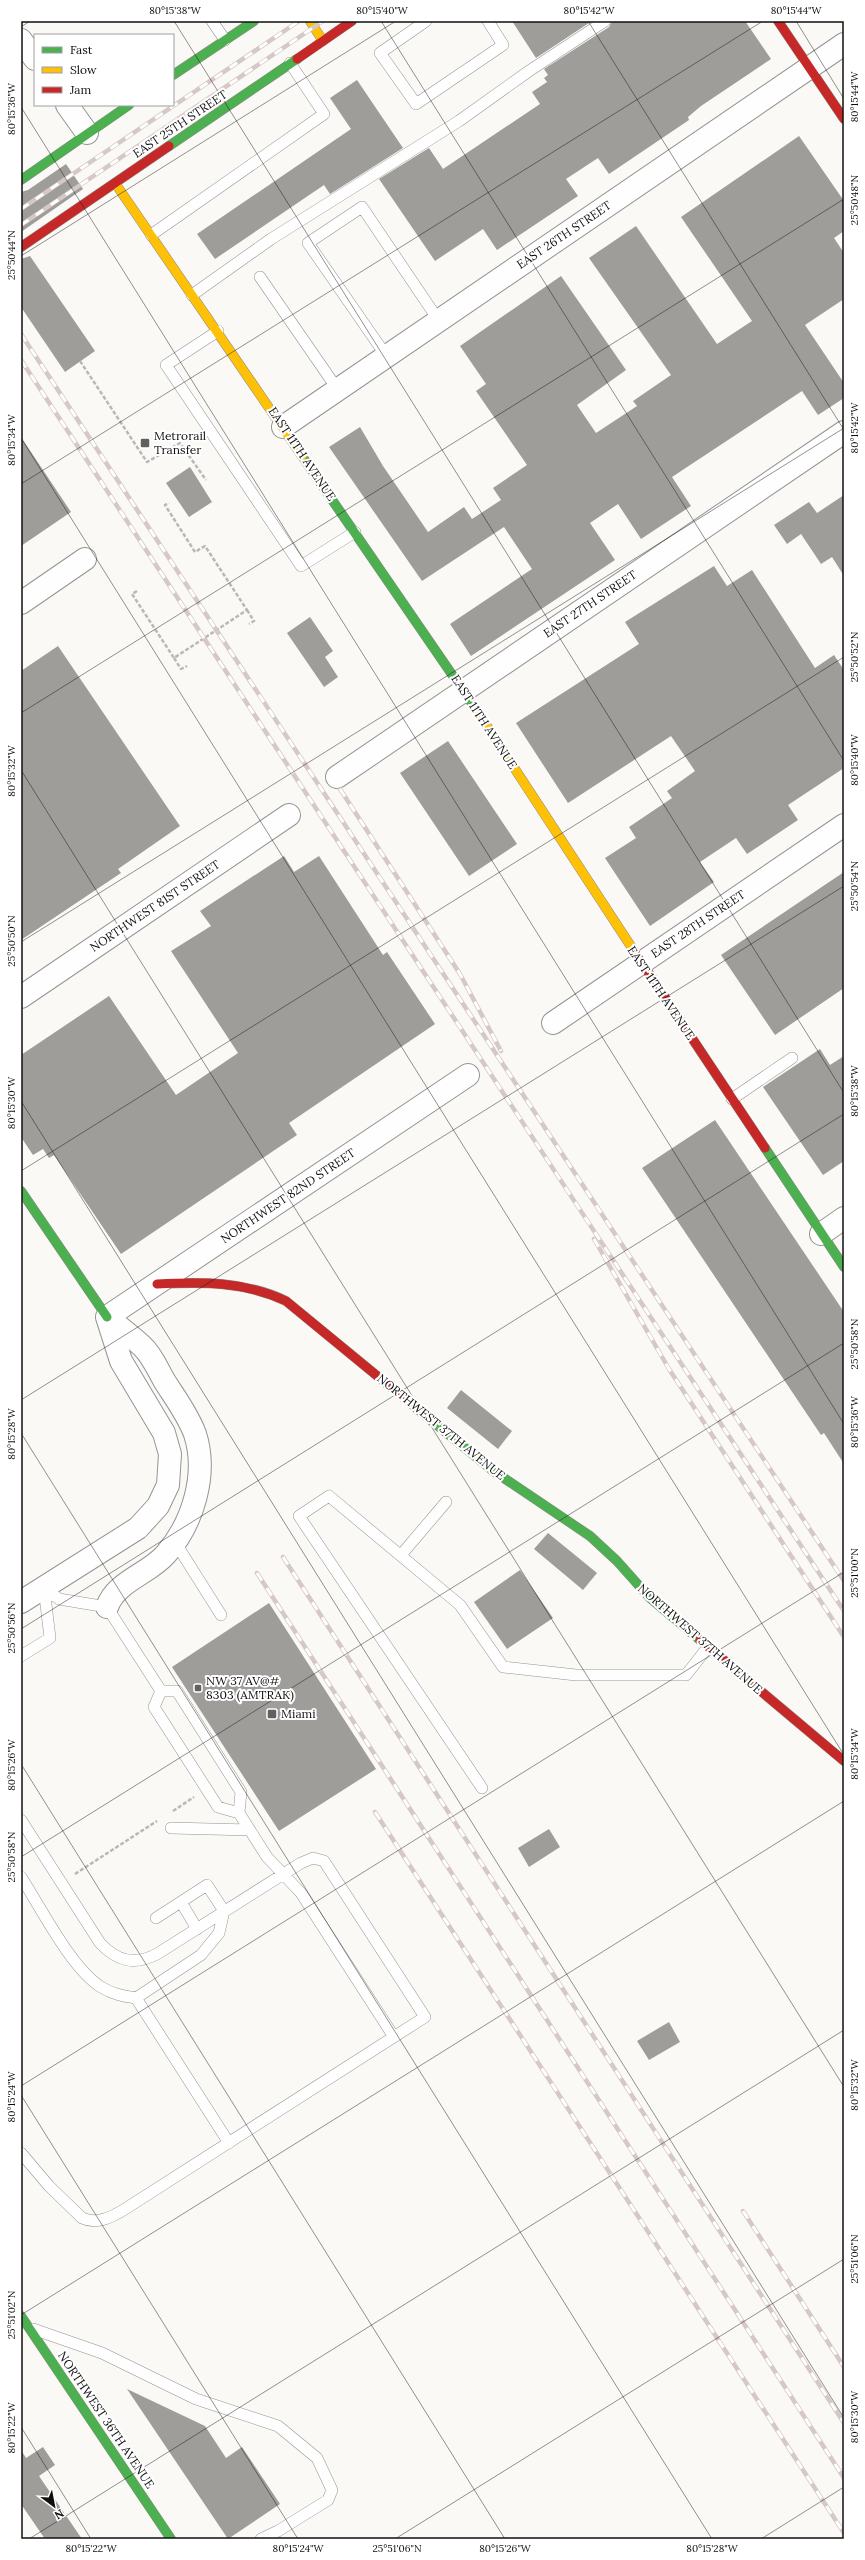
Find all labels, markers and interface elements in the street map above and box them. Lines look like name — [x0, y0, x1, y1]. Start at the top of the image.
text: 80°15'38"W — [149, 4, 202, 17]
text: 80°15'40"W — [356, 4, 409, 17]
text: 80°15'42"W — [564, 4, 615, 17]
text: 80°15'44"W — [771, 4, 822, 17]
legend — [34, 34, 174, 106]
text: Fast — [70, 42, 93, 57]
text: Slow — [70, 62, 97, 77]
text: 80°15'44"W — [848, 71, 861, 122]
text: 80°15'36"W — [5, 82, 18, 135]
text: Jam — [69, 82, 91, 97]
street label: EAST 25TH STREET — [130, 86, 230, 161]
text: 25°50'48"N — [848, 174, 861, 225]
street label: EAST 26TH STREET — [514, 197, 614, 272]
text: 25°50'44"N — [5, 230, 18, 280]
text: 80°15'42"W — [848, 402, 861, 453]
street label: EAST 11TH AVENUE — [266, 404, 339, 503]
text: 80°15'34"W — [5, 413, 18, 466]
place label: Metrorail Transfer — [154, 428, 206, 457]
marker: Metrorail Transfer — [139, 437, 151, 449]
street label: EAST 27TH STREET — [540, 567, 640, 640]
text: 25°50'52"N — [848, 631, 861, 682]
street label: EAST 11TH AVENUE — [448, 672, 521, 772]
text: 80°15'40"W — [848, 733, 861, 786]
text: 80°15'32"W — [5, 744, 18, 797]
street label: NORTHWEST 81ST STREET — [87, 856, 223, 955]
text: 25°50'54"N — [848, 860, 861, 911]
street label: EAST 28TH STREET — [648, 886, 748, 961]
text: 25°50'50"N — [5, 915, 18, 967]
street label: EAST 11TH AVENUE — [625, 943, 698, 1042]
text: 80°15'38"W — [848, 1064, 861, 1117]
text: 80°15'30"W — [5, 1076, 18, 1129]
street label: NORTHWEST 82ND STREET — [218, 1145, 358, 1246]
text: 25°50'58"N — [848, 1318, 861, 1369]
street label: NORTHWEST 37TH AVENUE — [374, 1370, 508, 1483]
text: 80°15'36"W — [848, 1395, 861, 1448]
text: 80°15'28"W — [5, 1407, 18, 1460]
text: 25°51'00"N — [848, 1548, 861, 1598]
street label: NORTHWEST 37TH AVENUE — [635, 1580, 766, 1697]
text: 25°50'56"N — [5, 1602, 18, 1653]
place label: NW 37 AV@# 8303 (AMTRAK) — [206, 1673, 294, 1703]
marker: NW 37 AV@# 8303 (AMTRAK) — [193, 1683, 203, 1693]
place label: Miami — [281, 1706, 316, 1721]
marker: Miami — [266, 1708, 278, 1720]
text: 80°15'34"W — [848, 1727, 861, 1780]
text: 80°15'26"W — [5, 1738, 18, 1791]
text: 25°50'58"N — [5, 1831, 18, 1882]
text: 80°15'32"W — [848, 2058, 861, 2111]
text: 80°15'24"W — [5, 2071, 18, 2122]
text: 25°51'06"N — [848, 2234, 861, 2284]
text: 25°51'02"N — [5, 2290, 18, 2339]
street label: NORTHWEST 36TH AVENUE — [55, 2348, 158, 2491]
text: 80°15'30"W — [848, 2390, 861, 2443]
text: 80°15'22"W — [5, 2401, 18, 2454]
north arrow — [34, 2486, 74, 2526]
text: N — [52, 2506, 67, 2523]
text: 80°15'22"W — [65, 2542, 118, 2555]
text: 80°15'24"W — [273, 2542, 324, 2555]
text: 25°51'06"N — [372, 2542, 422, 2555]
text: 80°15'26"W — [479, 2542, 532, 2555]
text: 80°15'28"W — [686, 2542, 739, 2555]

